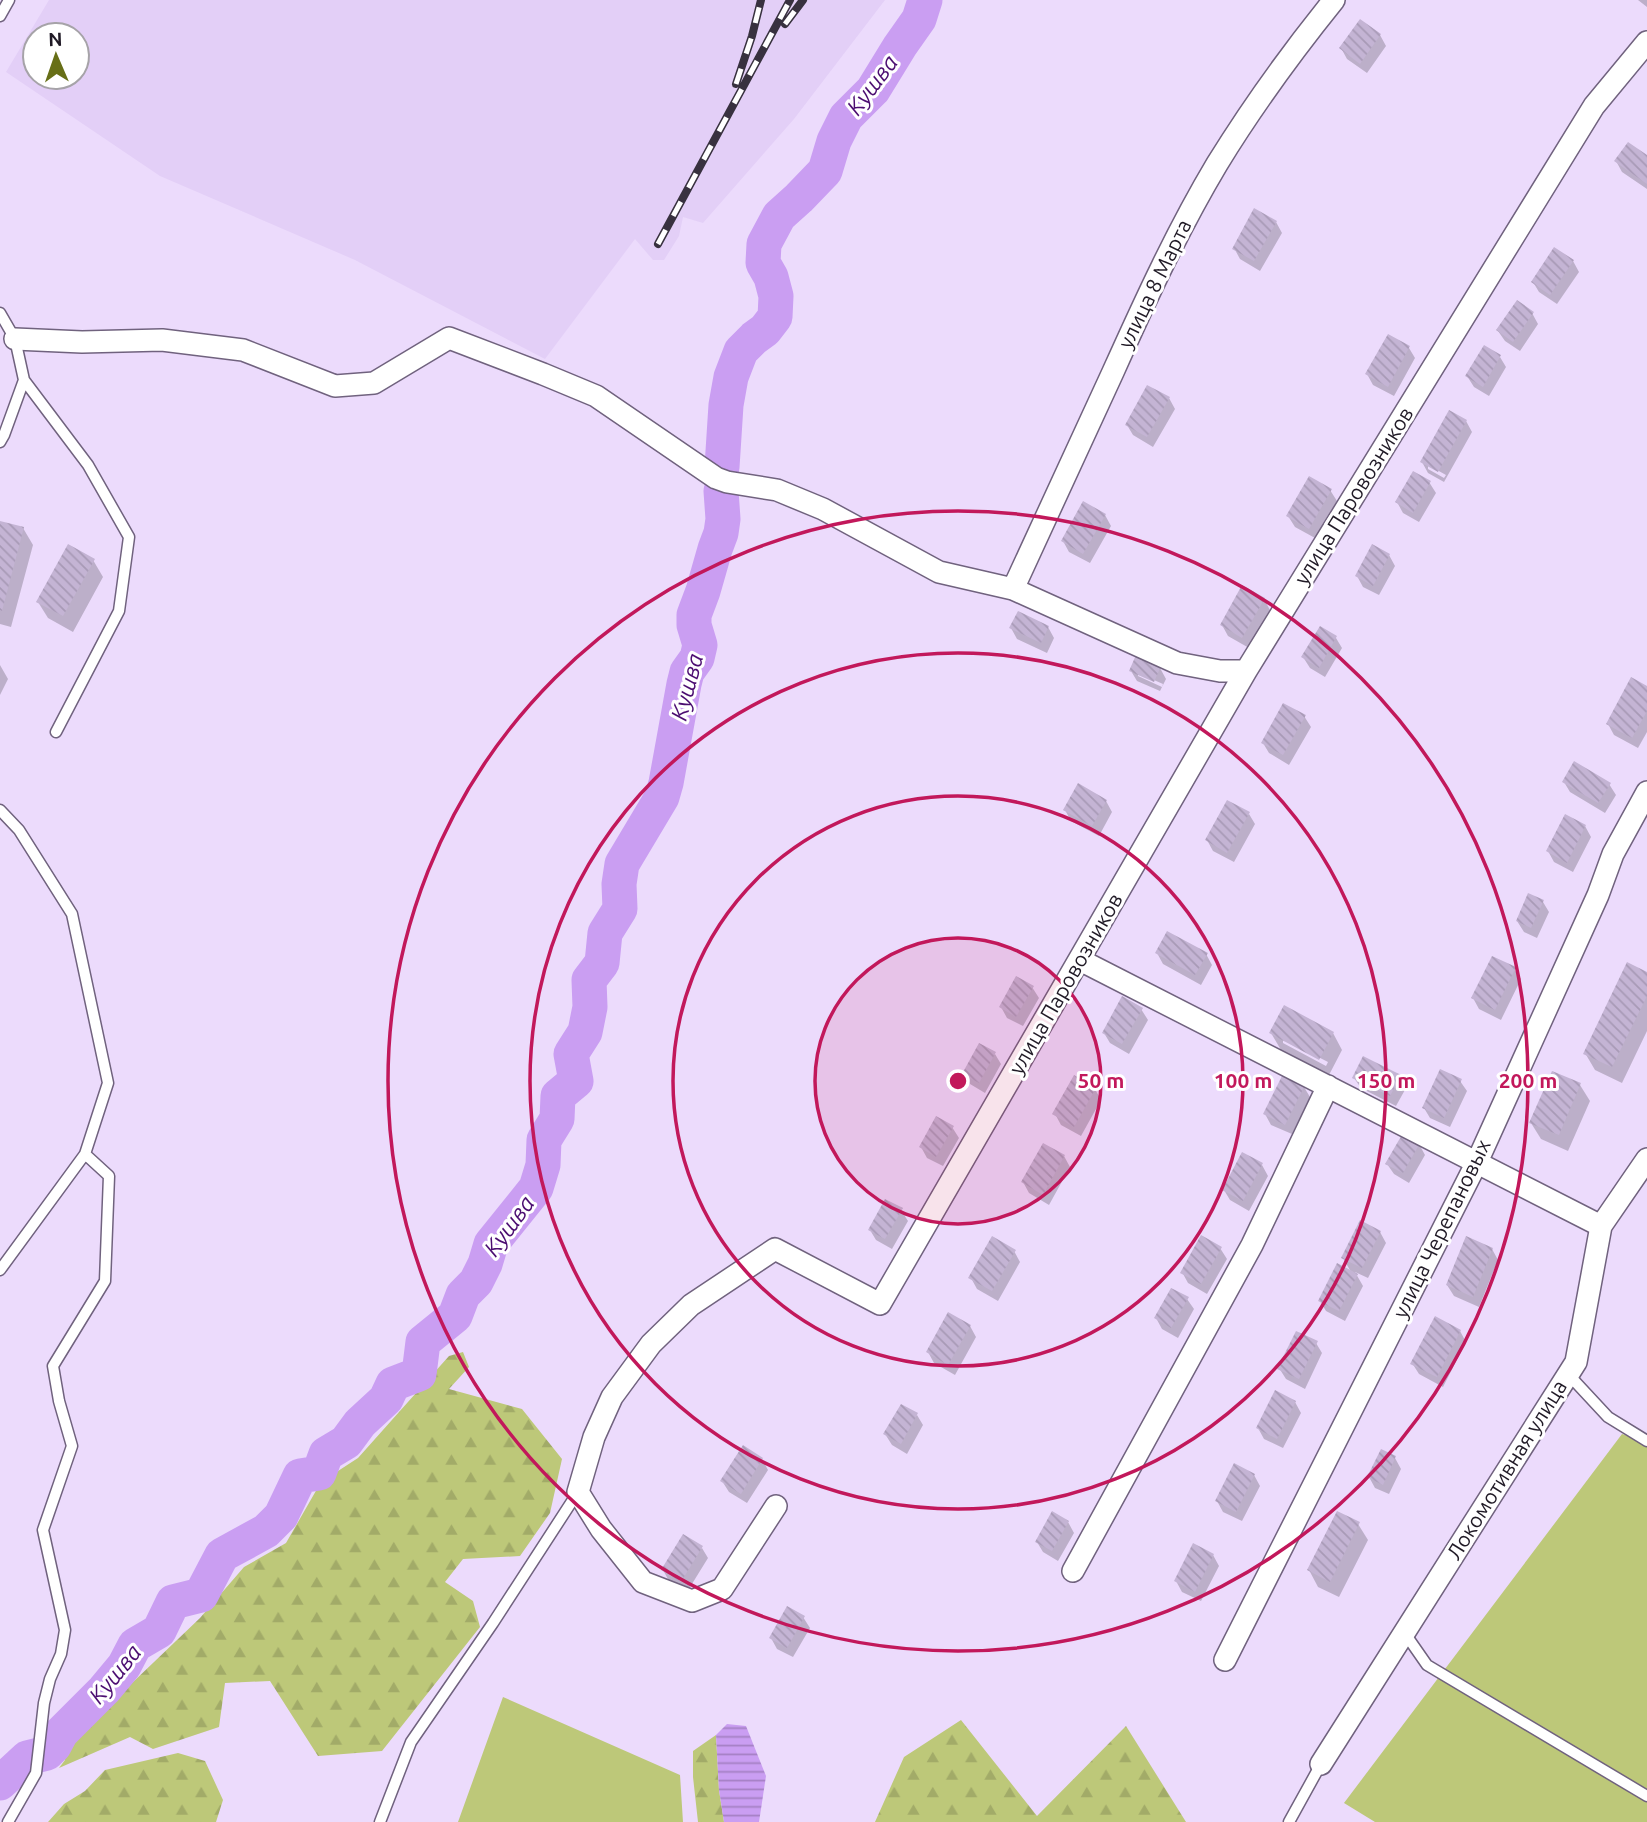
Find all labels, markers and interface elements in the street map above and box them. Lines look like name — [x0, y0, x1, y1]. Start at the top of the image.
north arrow — [21, 21, 91, 91]
text: N — [48, 28, 63, 50]
water label: Кушва — [841, 50, 902, 119]
street label: улица 8 Марта — [1113, 215, 1196, 352]
street label: улица Паровозников — [1289, 402, 1418, 589]
water label: Кушва — [666, 651, 707, 723]
street label: улица Паровозников — [1004, 889, 1127, 1078]
text: 50 m — [1078, 1068, 1124, 1092]
text: 100 m — [1214, 1068, 1272, 1092]
text: 150 m — [1357, 1068, 1415, 1092]
text: 200 m — [1499, 1068, 1557, 1092]
centre of rings — [946, 1069, 970, 1093]
street label: улица Черепановых — [1387, 1135, 1495, 1322]
water label: Кушва — [478, 1191, 539, 1261]
street label: Локомотивная улица — [1441, 1375, 1571, 1564]
water label: Кушва — [83, 1639, 146, 1708]

